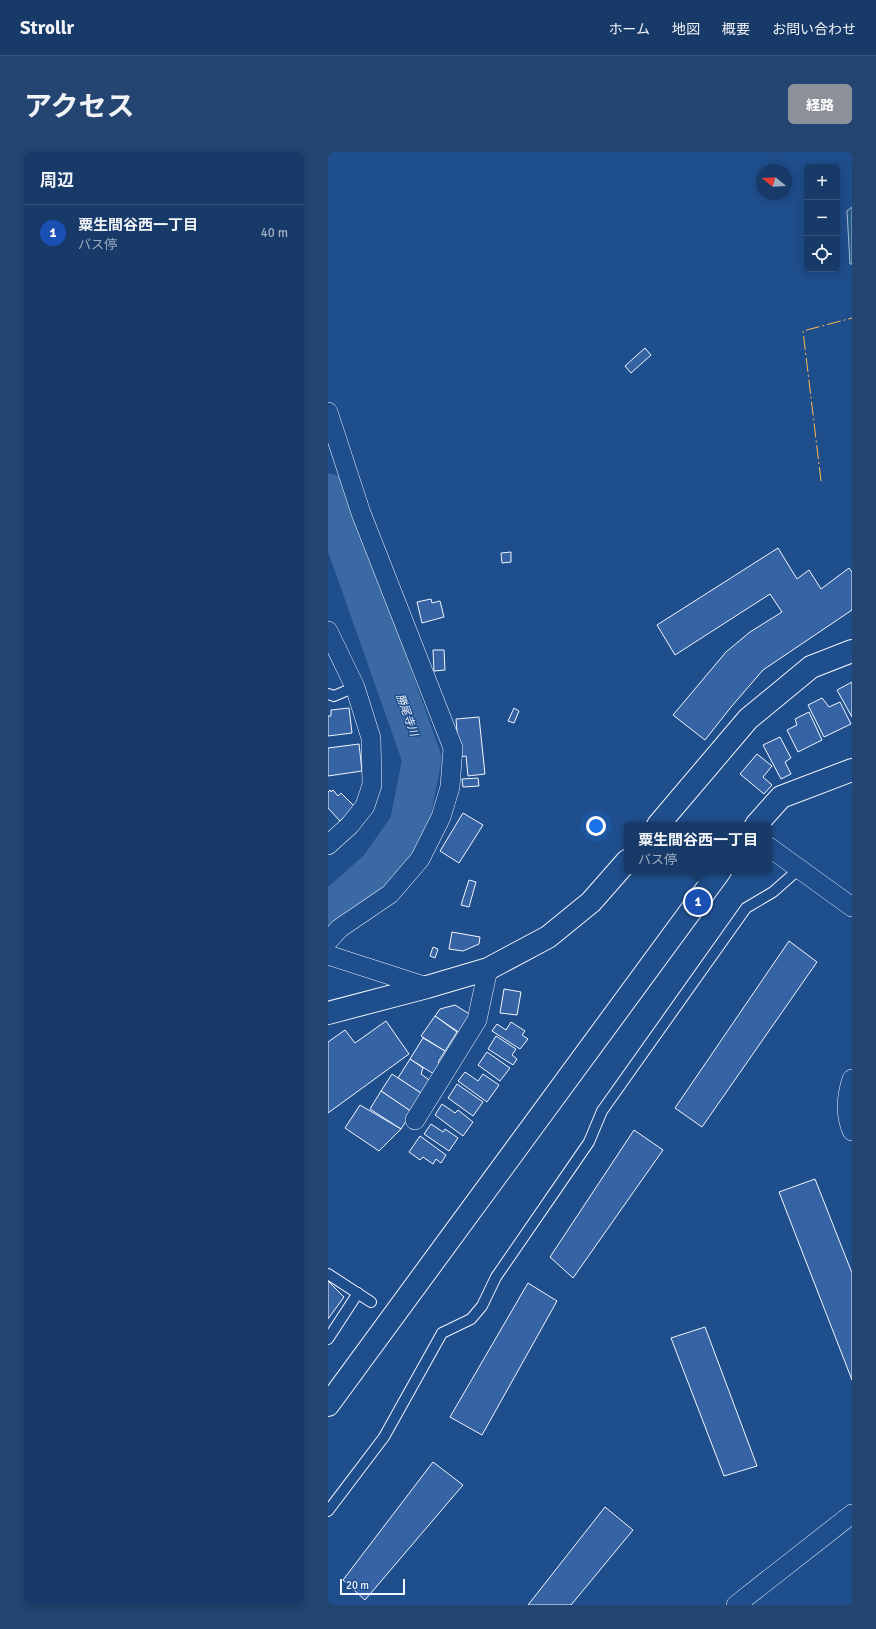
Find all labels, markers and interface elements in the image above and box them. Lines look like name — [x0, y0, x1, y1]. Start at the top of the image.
text: Strollr — [20, 16, 74, 40]
text: ホーム — [608, 21, 650, 38]
text: 地図 — [672, 21, 700, 38]
text: 概要 — [722, 21, 750, 38]
text: お問い合わせ — [772, 21, 856, 38]
button: 経路 — [788, 84, 852, 124]
text: アクセス — [24, 90, 135, 124]
north arrow — [756, 164, 792, 200]
map controls — [804, 164, 840, 272]
button: + — [804, 164, 840, 200]
text: 周辺 — [40, 170, 74, 191]
button: − — [804, 200, 840, 236]
text: 粟生間谷西一丁目 — [78, 216, 198, 234]
text: 1 — [49, 225, 57, 241]
text: 40 m — [261, 225, 288, 241]
button: locate — [804, 236, 840, 272]
text: バス停 — [78, 237, 117, 253]
water label: 勝尾寺川 — [393, 692, 421, 739]
your location — [586, 816, 606, 836]
popup — [624, 822, 772, 874]
text: 粟生間谷西一丁目 — [638, 831, 758, 849]
text: バス停 — [638, 852, 677, 868]
pin: 1 — [685, 887, 711, 917]
scale bar — [340, 1577, 405, 1596]
text: 20 m — [346, 1579, 369, 1592]

